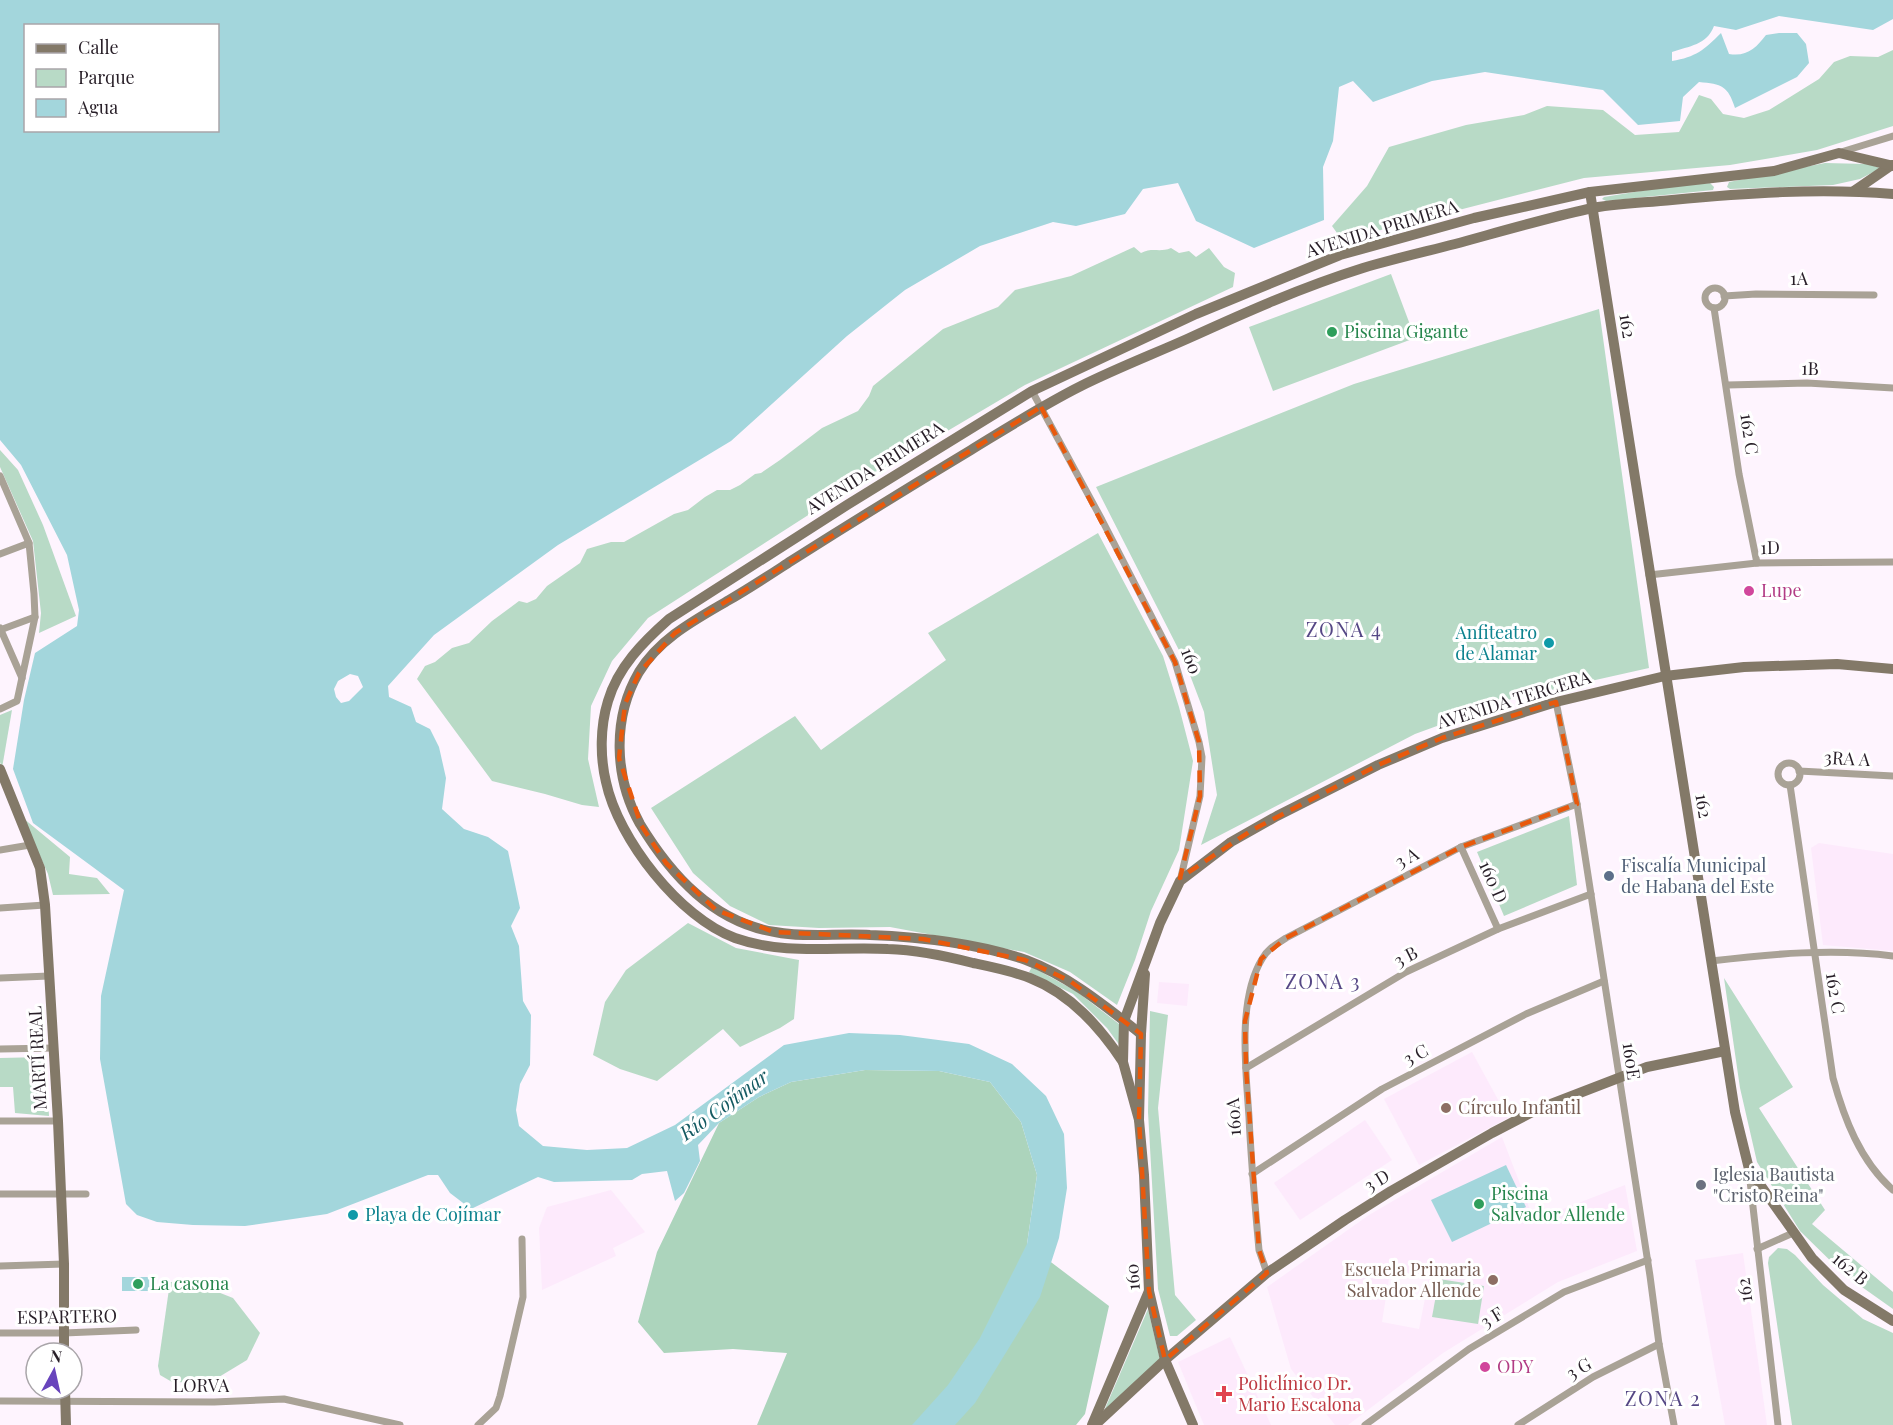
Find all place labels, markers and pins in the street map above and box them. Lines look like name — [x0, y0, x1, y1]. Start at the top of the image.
place label: Piscina Gigante — [1344, 319, 1468, 343]
marker: Piscina Gigante — [1325, 325, 1339, 339]
place label: Lupe — [1761, 578, 1802, 602]
marker: Lupe — [1742, 584, 1756, 598]
place label: Anfiteatro de Alamar — [1454, 620, 1537, 665]
marker: Anfiteatro de Alamar — [1542, 636, 1556, 650]
place label: Fiscalía Municipal de Habana del Este — [1621, 853, 1774, 898]
marker: Fiscalía Municipal de Habana del Este — [1602, 869, 1616, 883]
place label: Círculo Infantil — [1458, 1095, 1581, 1119]
marker: Círculo Infantil — [1439, 1101, 1453, 1115]
place label: Iglesia Bautista "Cristo Reina" — [1713, 1162, 1835, 1207]
marker: Iglesia Bautista "Cristo Reina" — [1694, 1178, 1708, 1192]
place label: Piscina Salvador Allende — [1491, 1181, 1625, 1226]
marker: Piscina Salvador Allende — [1472, 1197, 1486, 1211]
place label: Playa de Cojímar — [365, 1202, 501, 1226]
marker: Playa de Cojímar — [346, 1208, 360, 1222]
place label: Escuela Primaria Salvador Allende — [1344, 1257, 1481, 1302]
place label: La casona — [150, 1271, 229, 1295]
marker: Escuela Primaria Salvador Allende — [1486, 1273, 1500, 1287]
marker: La casona — [131, 1277, 145, 1291]
place label: ODY — [1497, 1354, 1534, 1378]
marker: ODY — [1478, 1360, 1492, 1374]
place label: Policlínico Dr. Mario Escalona — [1238, 1371, 1361, 1416]
marker: Policlínico Dr. Mario Escalona — [1215, 1385, 1233, 1403]

